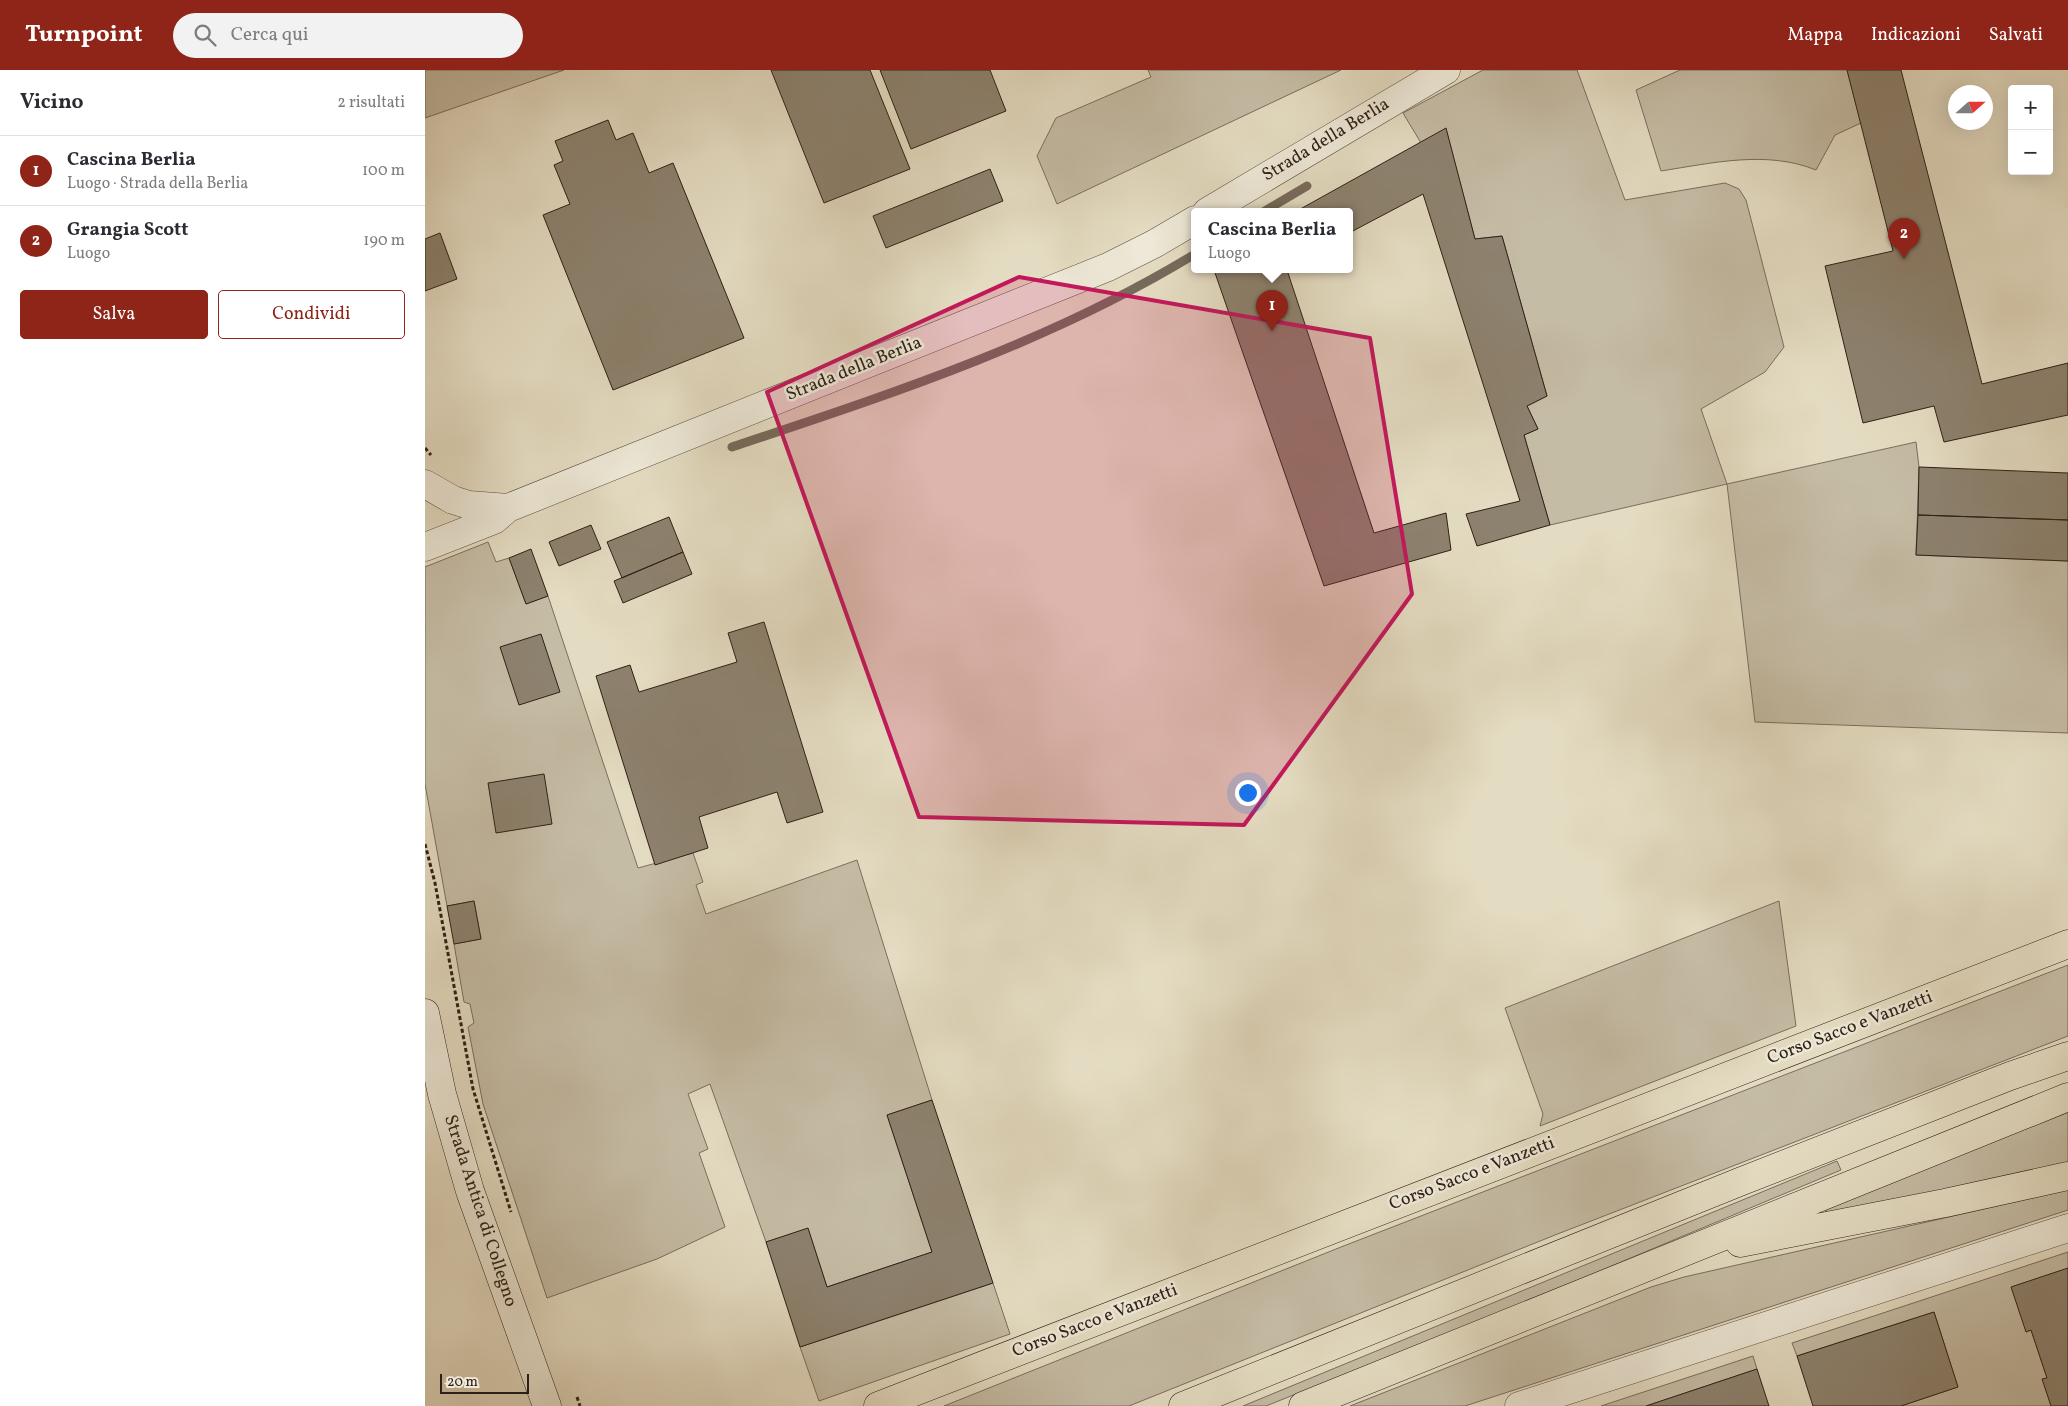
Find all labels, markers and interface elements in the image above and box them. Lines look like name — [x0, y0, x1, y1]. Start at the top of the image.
search box — [173, 13, 523, 58]
text: Turnpoint — [25, 18, 143, 52]
icon: search — [191, 21, 219, 49]
text: Cerca qui — [231, 22, 309, 48]
text: Mappa — [1788, 23, 1843, 48]
text: Indicazioni — [1871, 23, 1961, 48]
text: Salvati — [1989, 23, 2043, 48]
north arrow — [1948, 85, 1993, 130]
map controls — [2008, 85, 2053, 175]
button: + — [2008, 85, 2053, 130]
text: Vicino — [20, 88, 84, 117]
text: 2 risultati — [337, 92, 405, 114]
street label: Strada della Berlia — [1258, 92, 1394, 188]
button: − — [2008, 130, 2053, 175]
text: Cascina Berlia — [67, 147, 196, 173]
text: 1 — [33, 160, 39, 182]
text: 100 m — [362, 160, 405, 182]
text: Luogo · Strada della Berlia — [67, 173, 248, 195]
popup — [1191, 208, 1353, 273]
text: Grangia Scott — [67, 217, 188, 243]
text: Cascina Berlia — [1208, 217, 1336, 243]
pin: 2 — [1888, 218, 1920, 259]
text: 2 — [32, 230, 40, 252]
text: 190 m — [363, 230, 405, 252]
text: Luogo — [67, 243, 110, 265]
text: Luogo — [1208, 243, 1251, 265]
button: Salva — [20, 290, 208, 339]
button: Condividi — [218, 290, 405, 339]
pin: 1 — [1256, 290, 1288, 331]
street label: Strada della Berlia — [782, 330, 926, 408]
your location — [1235, 780, 1261, 806]
street label: Corso Sacco e Vanzetti — [1764, 985, 1936, 1071]
street label: Strada Antica di Collegno — [437, 1112, 523, 1310]
street label: Corso Sacco e Vanzetti — [1386, 1131, 1558, 1217]
street label: Corso Sacco e Vanzetti — [1009, 1278, 1181, 1364]
scale bar — [440, 1371, 529, 1394]
text: 20 m — [447, 1373, 478, 1392]

